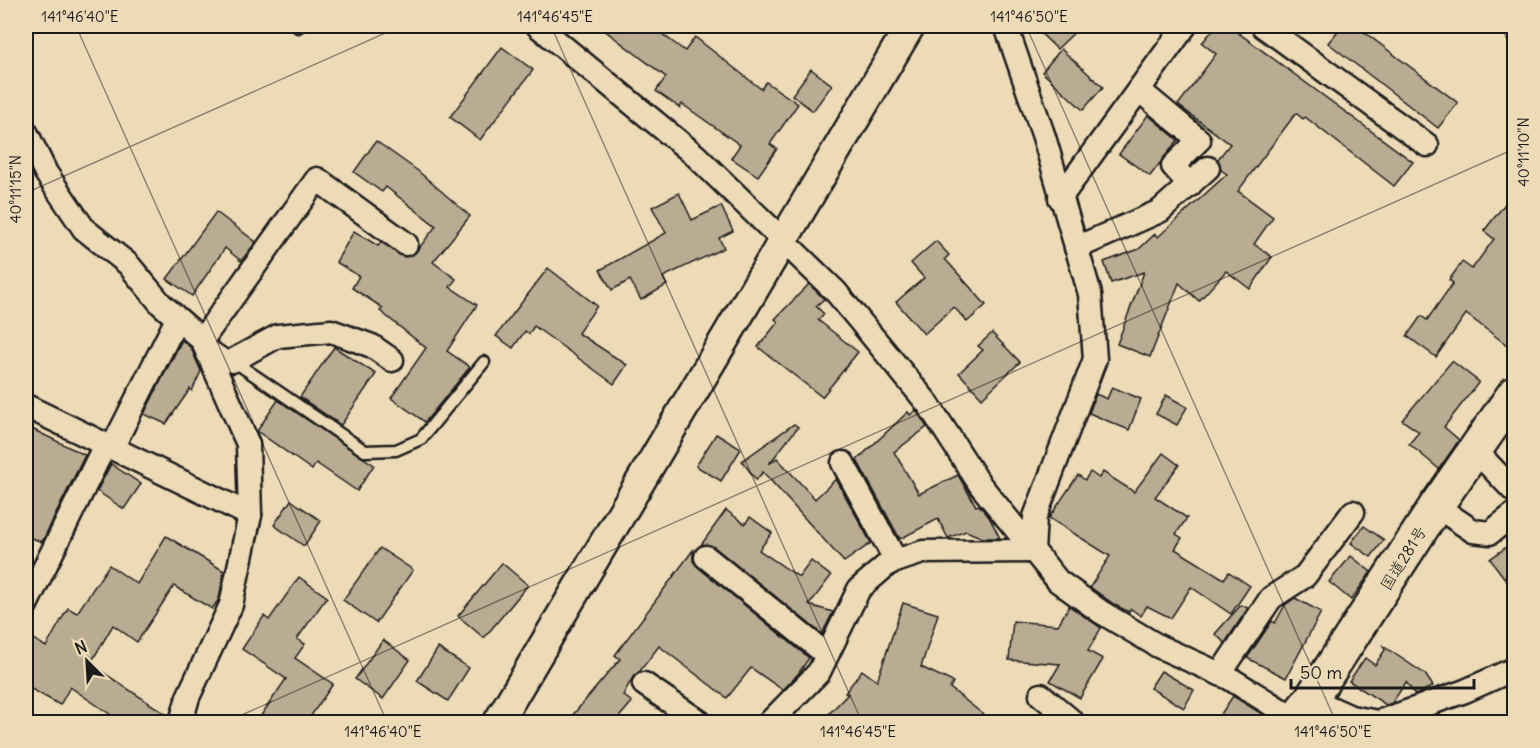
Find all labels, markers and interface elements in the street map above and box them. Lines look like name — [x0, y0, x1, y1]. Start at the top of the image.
text: 141°46'40"E — [41, 7, 119, 26]
text: 141°46'45"E — [517, 7, 593, 26]
text: 141°46'50"E — [990, 7, 1068, 26]
text: 40°11'10"N — [1514, 117, 1533, 187]
text: 40°11'15"N — [6, 155, 25, 223]
street label: 国道281号 — [1375, 522, 1431, 594]
north arrow — [57, 631, 117, 691]
text: N — [72, 636, 90, 659]
scale bar — [1291, 652, 1474, 690]
text: 50 m — [1300, 661, 1342, 684]
text: 141°46'40"E — [344, 722, 422, 741]
text: 141°46'45"E — [820, 722, 896, 741]
text: 141°46'50"E — [1294, 722, 1372, 741]

